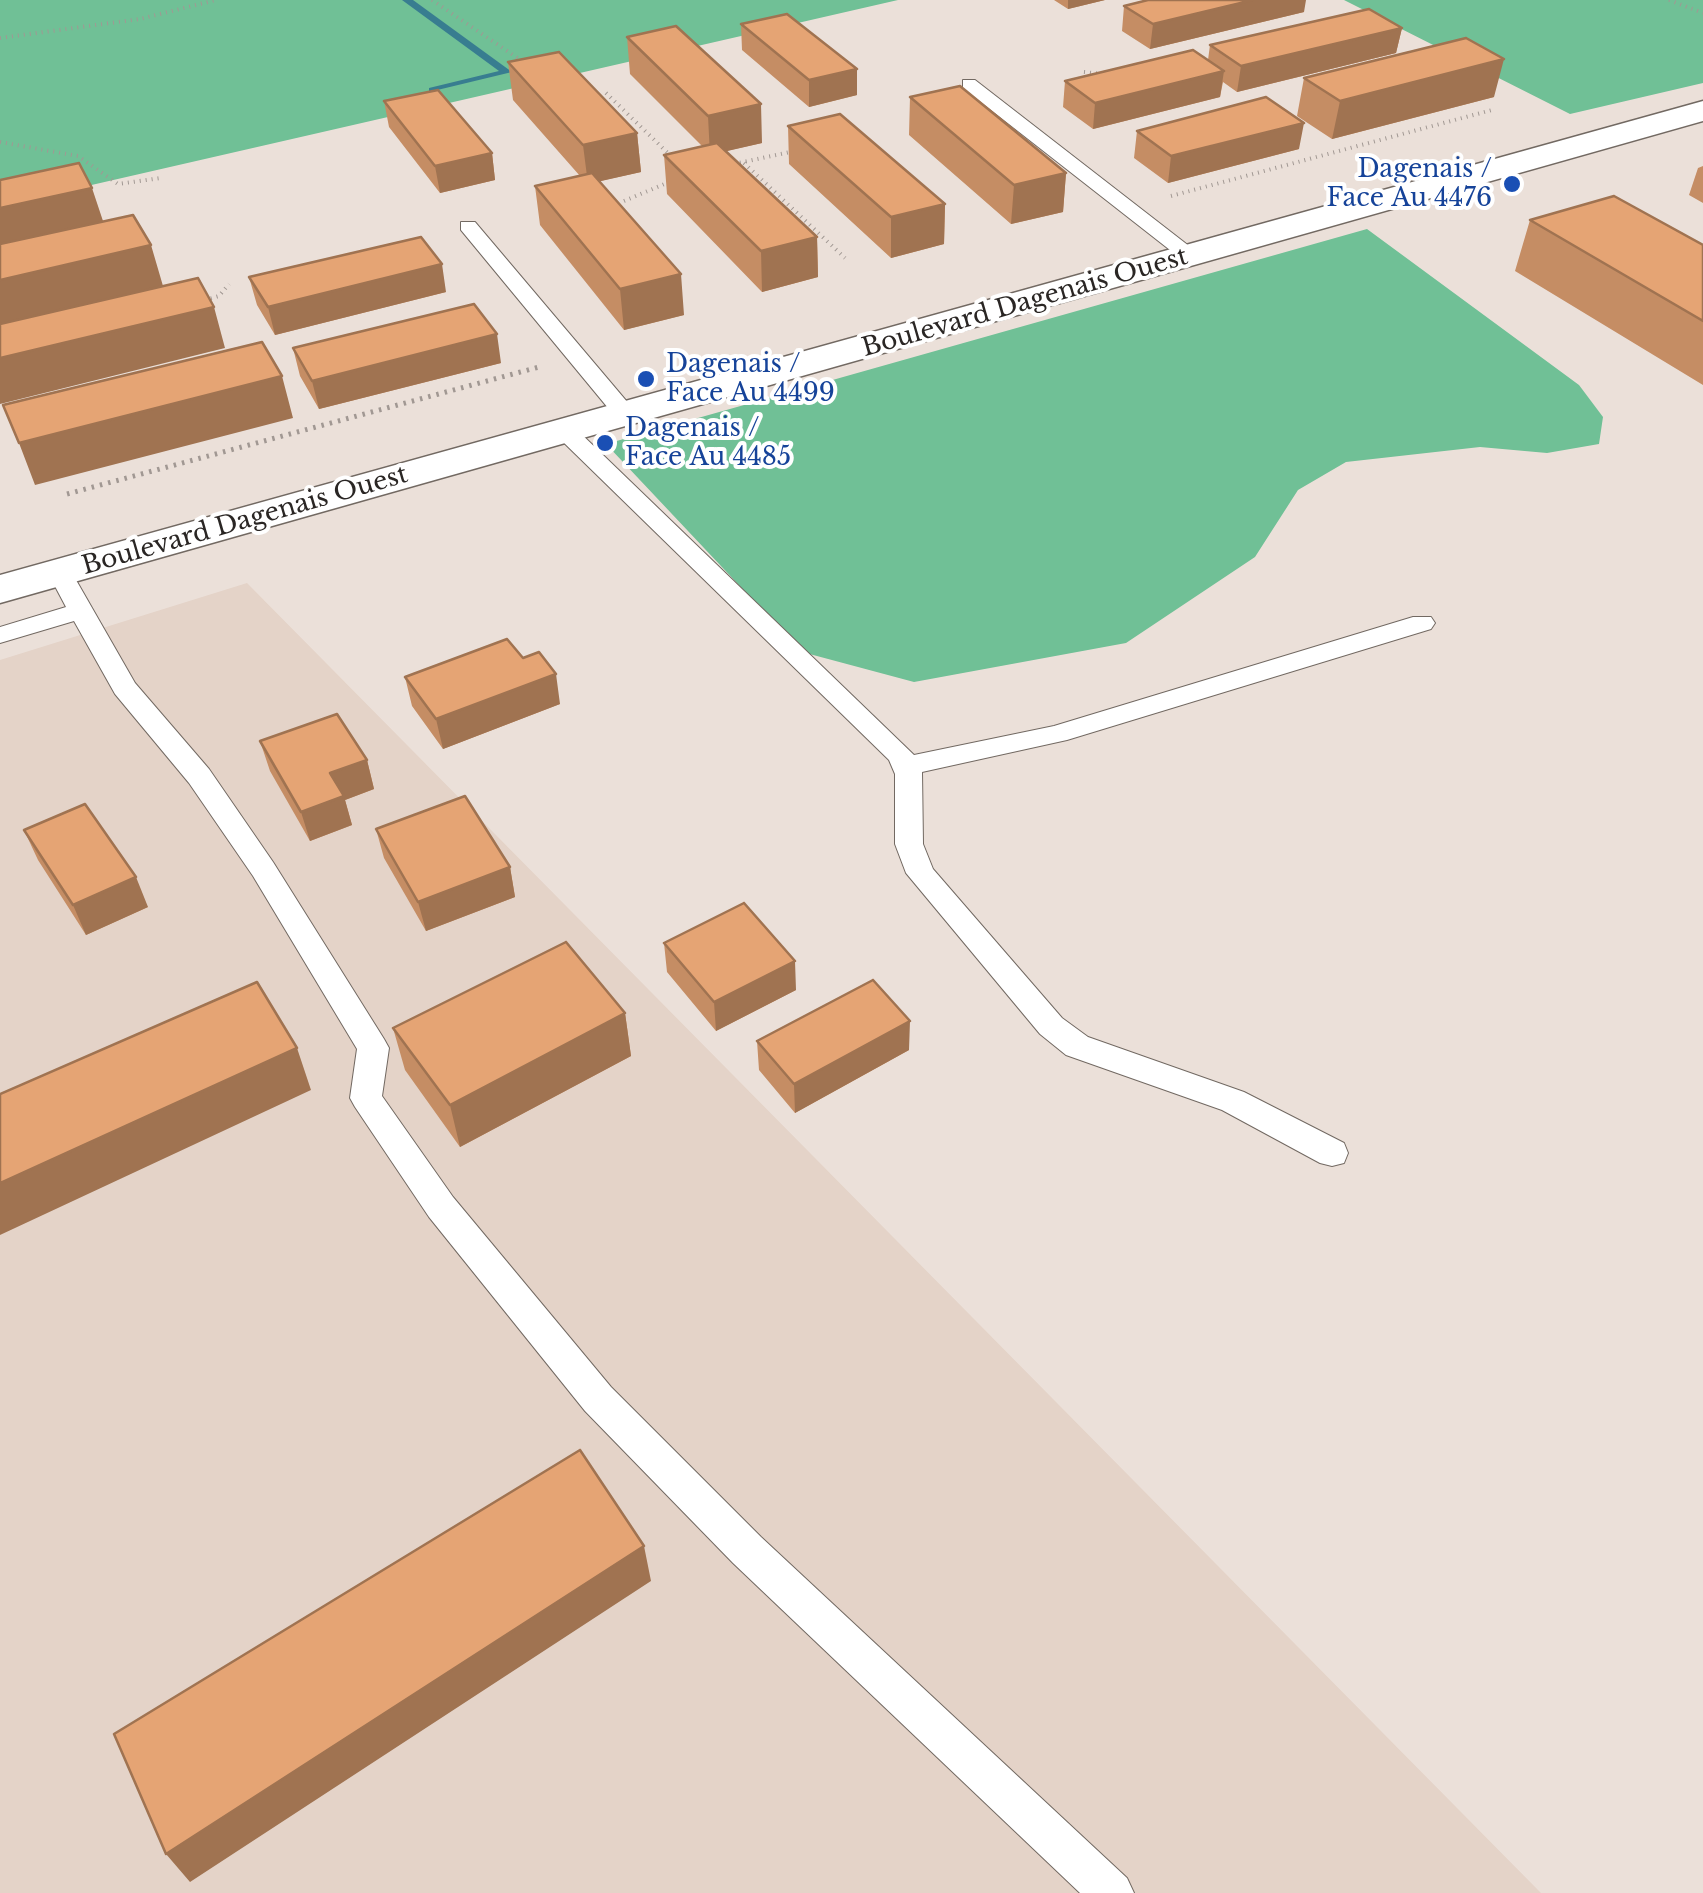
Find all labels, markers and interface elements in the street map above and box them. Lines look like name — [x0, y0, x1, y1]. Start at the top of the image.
place label: Dagenais / Face Au 4476 — [1327, 155, 1492, 214]
marker: Dagenais / Face Au 4476 — [1501, 173, 1523, 195]
street label: Boulevard Dagenais Ouest — [859, 242, 1191, 364]
place label: Dagenais / Face Au 4499 — [666, 350, 835, 409]
marker: Dagenais / Face Au 4499 — [635, 368, 657, 390]
place label: Dagenais / Face Au 4485 — [625, 414, 791, 473]
marker: Dagenais / Face Au 4485 — [594, 432, 616, 454]
street label: Boulevard Dagenais Ouest — [79, 460, 411, 582]

